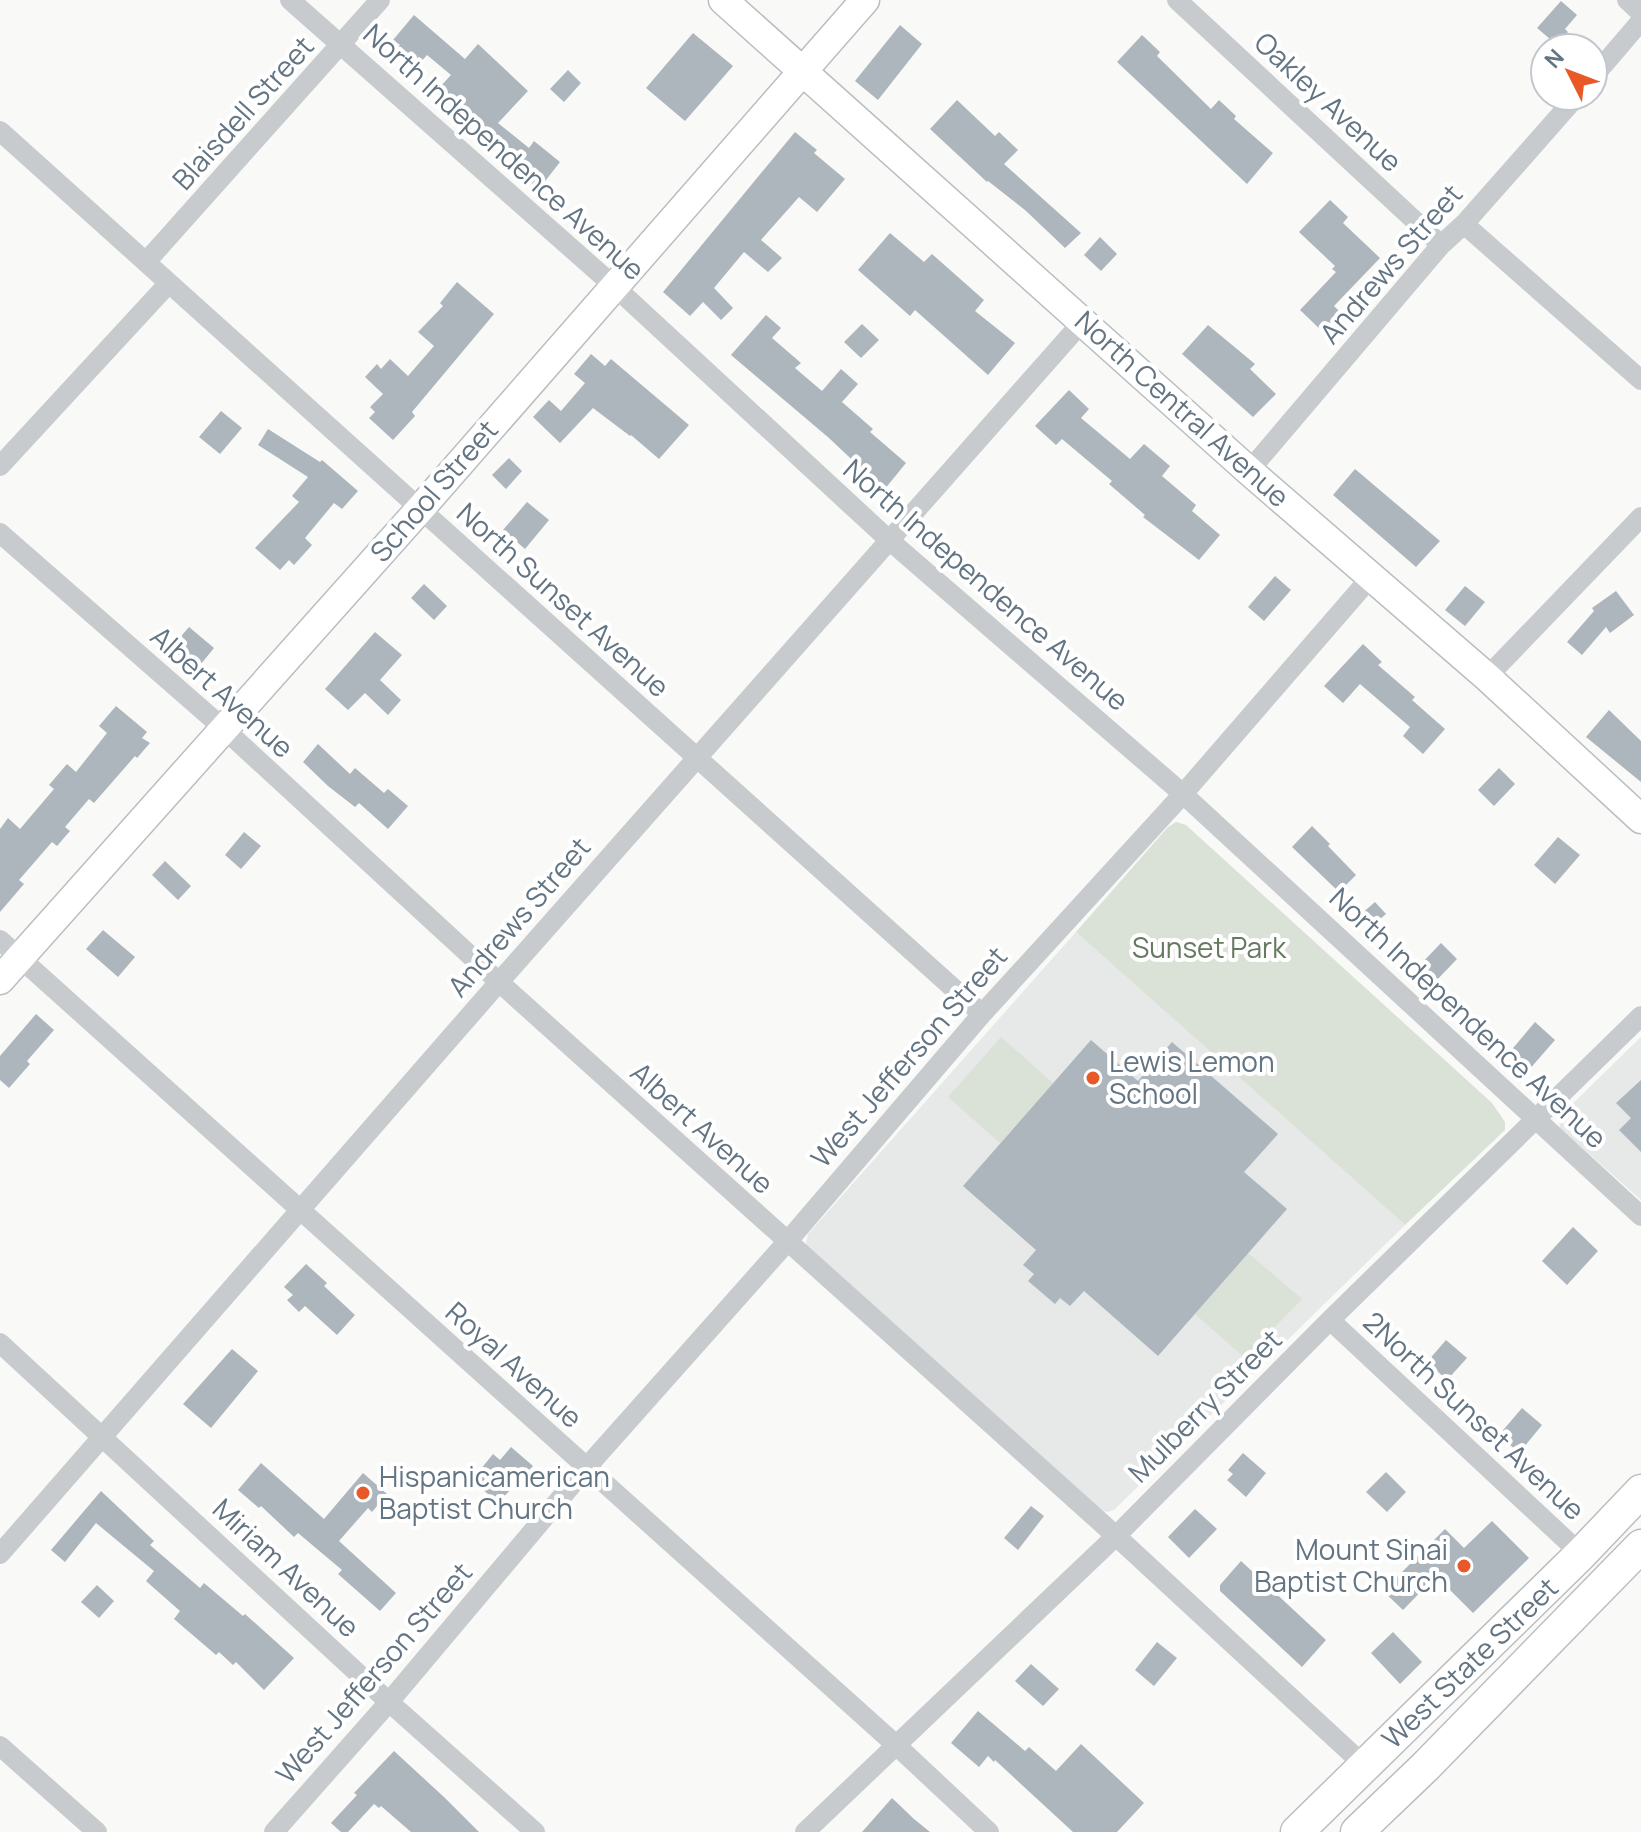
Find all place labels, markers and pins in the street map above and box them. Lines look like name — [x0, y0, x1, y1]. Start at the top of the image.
place label: Lewis Lemon School — [1109, 1042, 1275, 1112]
marker: Lewis Lemon School — [1084, 1069, 1102, 1087]
place label: Hispanicamerican Baptist Church — [379, 1457, 610, 1527]
marker: Hispanicamerican Baptist Church — [354, 1484, 372, 1502]
place label: Mount Sinai Baptist Church — [1254, 1530, 1448, 1600]
marker: Mount Sinai Baptist Church — [1455, 1557, 1473, 1575]

